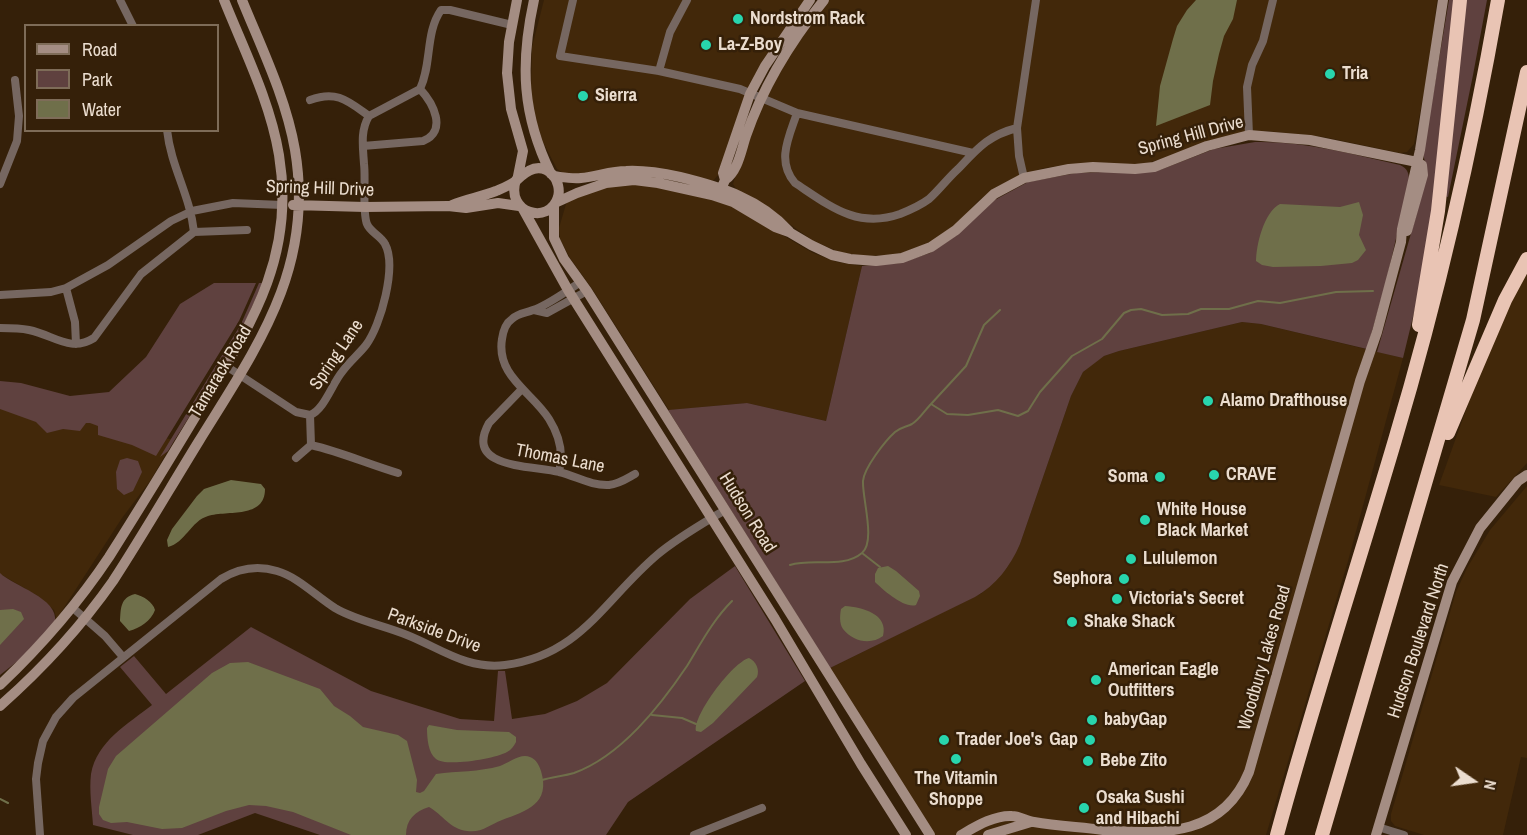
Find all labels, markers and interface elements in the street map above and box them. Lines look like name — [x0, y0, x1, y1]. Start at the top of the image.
place label: Nordstrom Rack — [750, 8, 865, 30]
marker: Nordstrom Rack — [731, 12, 745, 26]
legend — [24, 24, 219, 132]
place label: La-Z-Boy — [718, 34, 782, 56]
text: Road — [82, 37, 117, 62]
marker: La-Z-Boy — [699, 38, 713, 52]
place label: Tria — [1342, 63, 1368, 85]
text: Park — [82, 67, 112, 92]
marker: Tria — [1323, 67, 1337, 81]
place label: Sierra — [595, 85, 637, 107]
marker: Sierra — [576, 89, 590, 103]
text: Water — [82, 97, 121, 122]
street label: Spring Hill Drive — [1136, 112, 1246, 160]
street label: Spring Hill Drive — [266, 176, 374, 202]
street label: Spring Lane — [306, 316, 368, 394]
street label: Tamarack Road — [185, 322, 257, 422]
place label: Alamo Drafthouse — [1220, 390, 1347, 412]
marker: Alamo Drafthouse — [1201, 394, 1215, 408]
street label: Thomas Lane — [514, 440, 606, 478]
place label: CRAVE — [1226, 464, 1277, 486]
place label: Soma — [1108, 466, 1148, 488]
marker: CRAVE — [1207, 468, 1221, 482]
street label: Hudson Road — [714, 469, 780, 557]
marker: Soma — [1153, 470, 1167, 484]
place label: White House Black Market — [1157, 499, 1248, 542]
marker: White House Black Market — [1138, 513, 1152, 527]
place label: Lululemon — [1143, 548, 1218, 570]
marker: Lululemon — [1124, 552, 1138, 566]
street label: Hudson Boulevard North — [1384, 561, 1454, 721]
place label: Sephora — [1053, 568, 1112, 590]
marker: Sephora — [1117, 572, 1131, 586]
street label: Woodbury Lakes Road — [1234, 583, 1296, 733]
place label: Victoria's Secret — [1129, 588, 1244, 610]
marker: Victoria's Secret — [1110, 592, 1124, 606]
street label: Parkside Drive — [384, 604, 484, 658]
place label: Shake Shack — [1084, 611, 1175, 633]
marker: Shake Shack — [1065, 615, 1079, 629]
place label: American Eagle Outfitters — [1108, 659, 1219, 702]
marker: American Eagle Outfitters — [1089, 673, 1103, 687]
place label: babyGap — [1104, 709, 1167, 731]
marker: babyGap — [1085, 713, 1099, 727]
place label: Trader Joe's — [956, 729, 1042, 751]
place label: Gap — [1049, 729, 1078, 751]
marker: Trader Joe's — [937, 733, 951, 747]
marker: Gap — [1083, 733, 1097, 747]
place label: Bebe Zito — [1100, 750, 1167, 772]
north arrow — [1443, 751, 1503, 811]
marker: The Vitamin Shoppe — [949, 752, 963, 766]
marker: Bebe Zito — [1081, 754, 1095, 768]
place label: The Vitamin Shoppe — [914, 768, 998, 810]
text: N — [1479, 778, 1502, 792]
place label: Osaka Sushi and Hibachi — [1096, 787, 1185, 830]
marker: Osaka Sushi and Hibachi — [1077, 801, 1091, 815]

